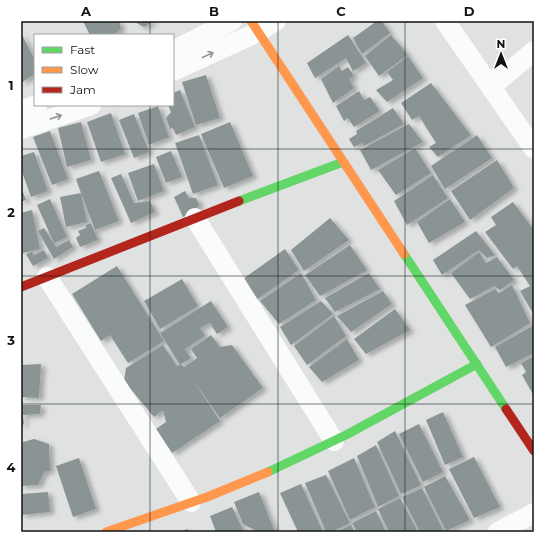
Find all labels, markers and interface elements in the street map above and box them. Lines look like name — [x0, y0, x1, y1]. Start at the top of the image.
text: A — [80, 3, 92, 19]
text: B — [209, 3, 219, 19]
text: C — [336, 3, 346, 19]
text: D — [464, 3, 475, 19]
legend — [34, 34, 174, 106]
north arrow — [481, 34, 521, 74]
text: N — [497, 37, 505, 51]
text: Fast — [70, 42, 95, 57]
one-way arrow — [202, 51, 214, 58]
text: Slow — [70, 62, 99, 77]
text: 1 — [8, 77, 14, 93]
text: Jam — [69, 82, 96, 97]
one-way arrow — [49, 113, 62, 120]
text: 2 — [7, 204, 15, 220]
text: 3 — [6, 332, 15, 348]
text: 4 — [7, 459, 16, 475]

